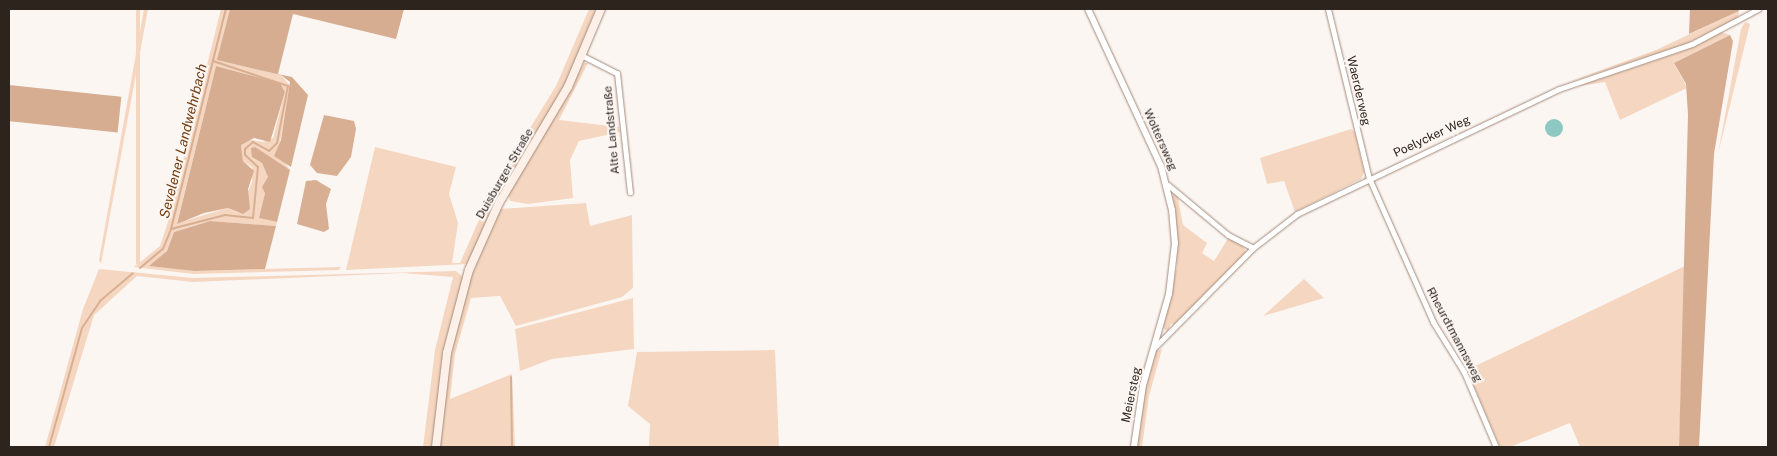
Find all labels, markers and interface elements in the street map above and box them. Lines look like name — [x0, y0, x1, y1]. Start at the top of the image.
street label: Waerderweg — [1343, 55, 1373, 127]
water label: Sevelener Landwehrbach — [156, 62, 210, 220]
street label: Alte Landstraße — [601, 85, 623, 175]
street label: Woltersweg — [1140, 107, 1180, 173]
street label: Poelycker Weg — [1391, 113, 1473, 161]
street label: Duisburger Straße — [473, 126, 537, 222]
street label: Rheurdtmannsweg — [1423, 285, 1485, 385]
street label: Meiersteg — [1119, 366, 1145, 424]

